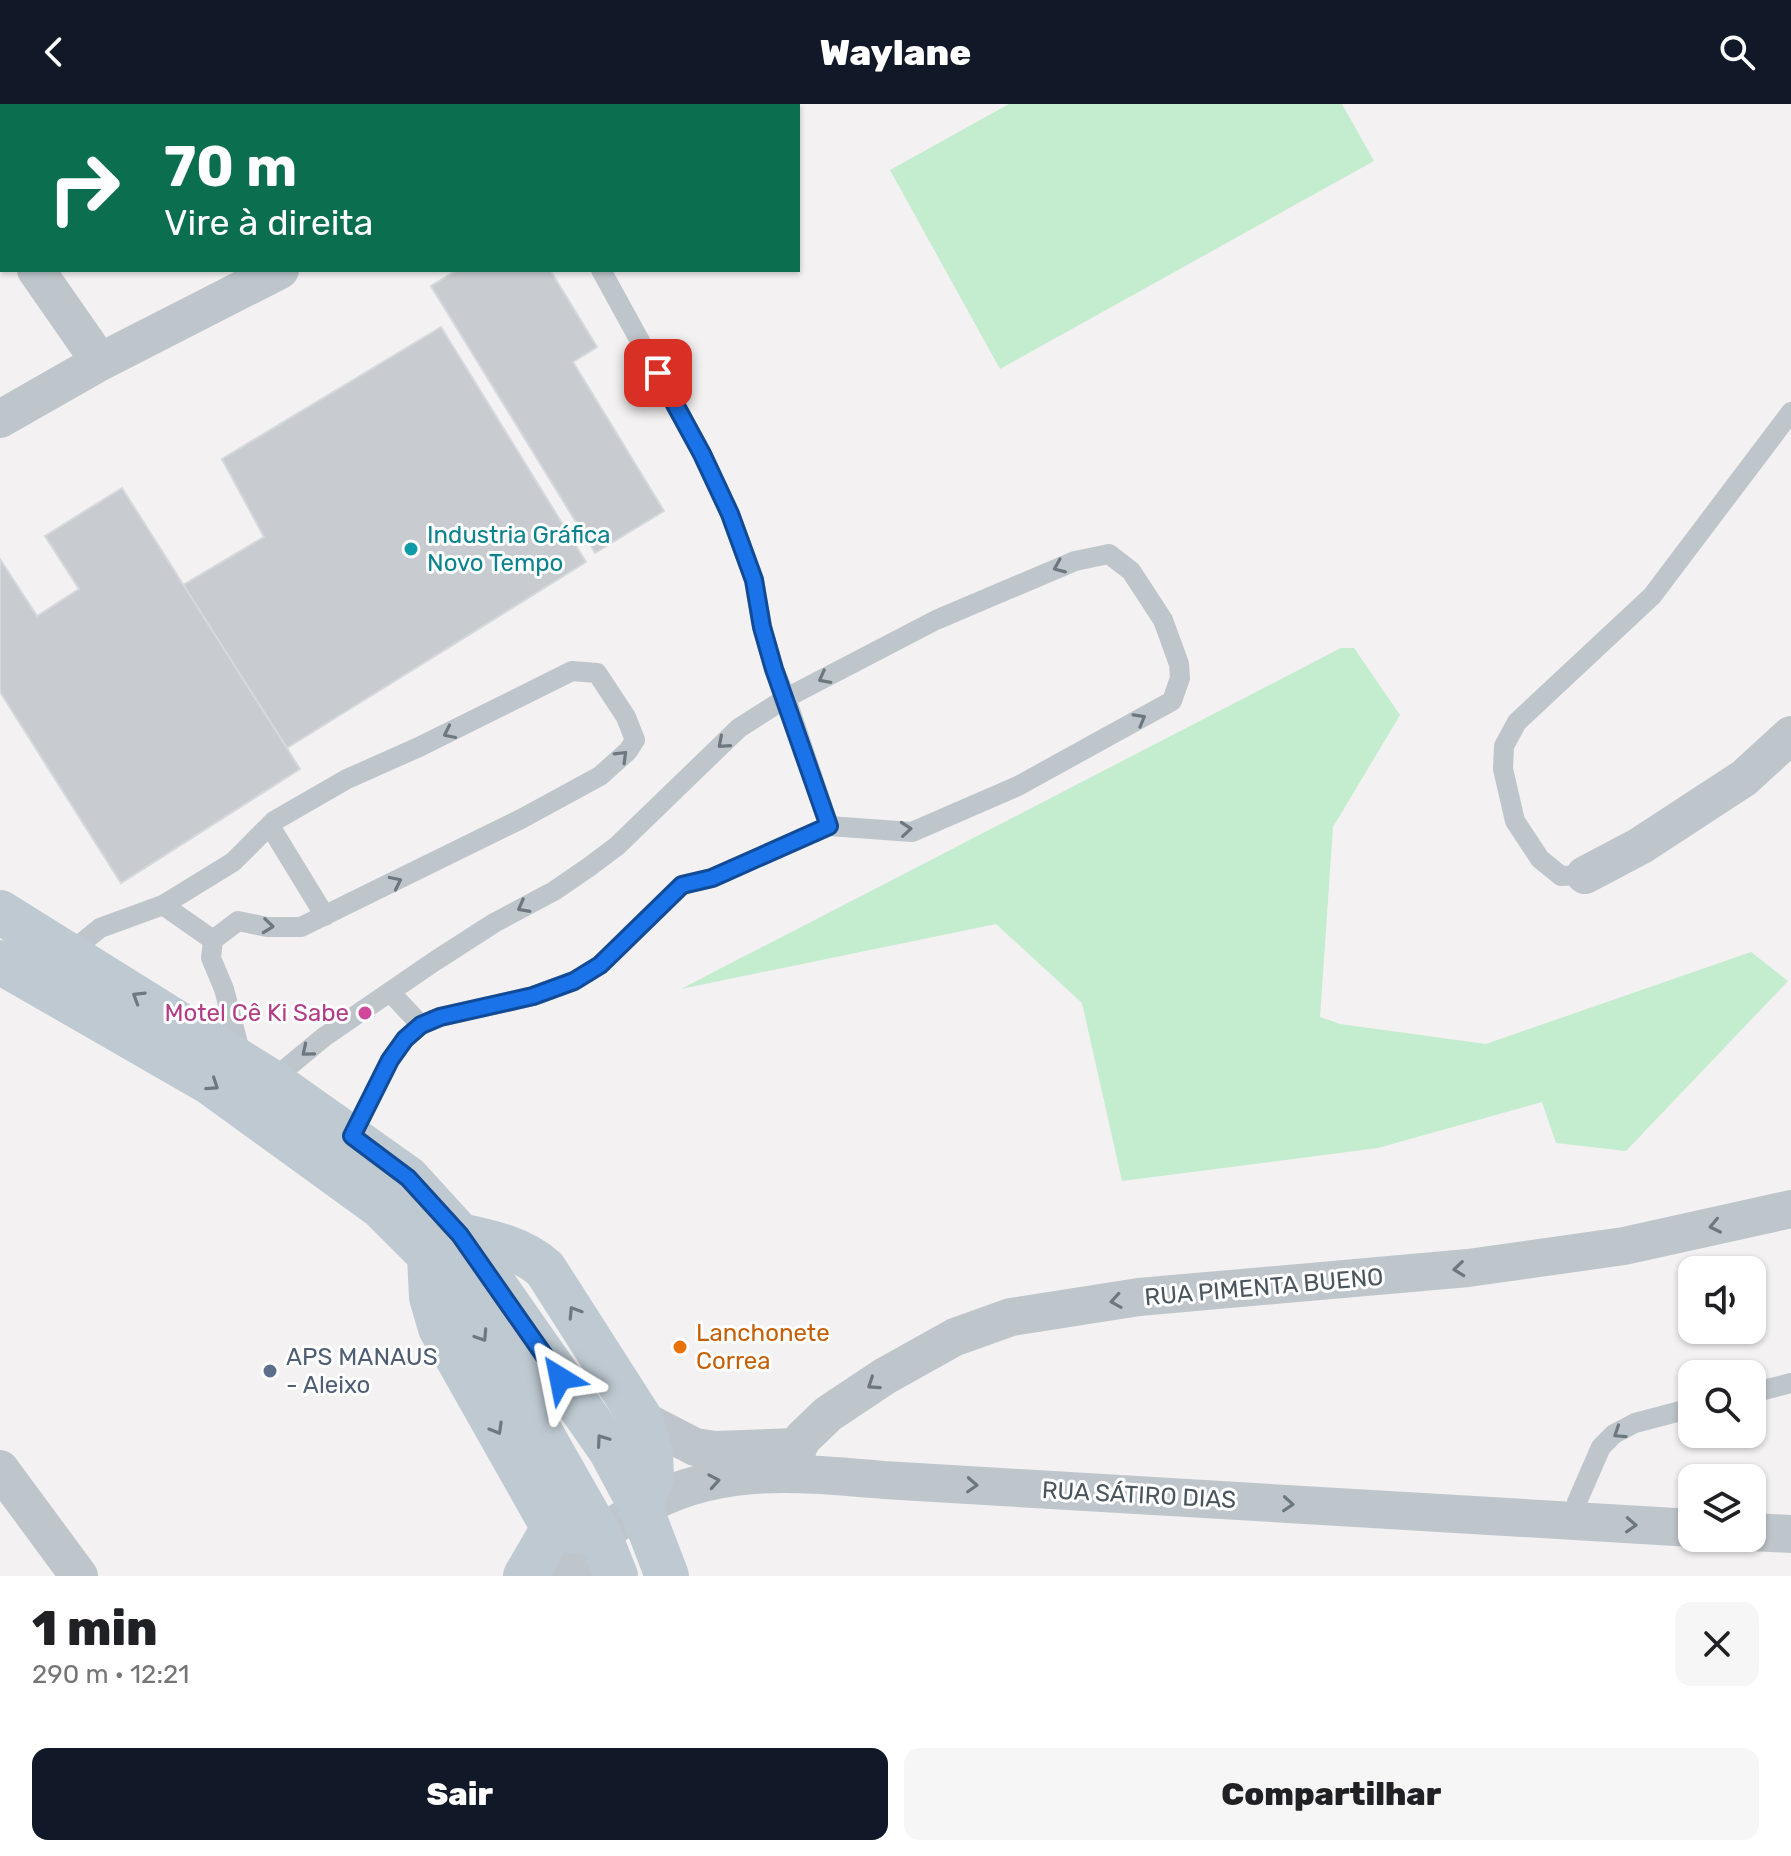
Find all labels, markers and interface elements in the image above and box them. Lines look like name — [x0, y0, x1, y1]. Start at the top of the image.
icon: back — [32, 30, 76, 74]
icon: search — [1715, 30, 1759, 74]
text: Waylane — [820, 31, 971, 74]
text: 70 m — [164, 134, 297, 200]
icon: right — [32, 136, 136, 240]
text: Vire à direita — [164, 201, 373, 244]
pin — [624, 339, 692, 407]
icon: arrive — [636, 351, 680, 395]
place label: Industria Gráfica Novo Tempo — [427, 521, 611, 577]
marker: Industria Gráfica Novo Tempo — [402, 540, 420, 558]
one-way arrow — [1053, 558, 1067, 574]
one-way arrow — [817, 668, 832, 683]
one-way arrow — [1131, 713, 1146, 729]
one-way arrow — [443, 723, 458, 738]
one-way arrow — [717, 733, 732, 748]
one-way arrow — [612, 751, 627, 765]
one-way arrow — [900, 821, 913, 838]
one-way arrow — [387, 876, 402, 892]
one-way arrow — [517, 897, 531, 912]
one-way arrow — [262, 917, 275, 934]
one-way arrow — [132, 992, 147, 1007]
place label: Motel Cê Ki Sabe — [164, 999, 349, 1027]
marker: Motel Cê Ki Sabe — [356, 1004, 374, 1022]
one-way arrow — [302, 1041, 316, 1056]
one-way arrow — [204, 1076, 218, 1091]
one-way arrow — [1709, 1217, 1722, 1234]
map controls — [1678, 1256, 1766, 1552]
button: sound — [1678, 1256, 1766, 1344]
one-way arrow — [1452, 1261, 1465, 1278]
street label: RUA PIMENTA BUENO — [1143, 1263, 1385, 1311]
one-way arrow — [1109, 1292, 1123, 1309]
one-way arrow — [569, 1306, 584, 1321]
place label: Lanchonete Correa — [696, 1319, 830, 1375]
one-way arrow — [472, 1327, 487, 1342]
position arrow — [518, 1336, 602, 1420]
marker: Lanchonete Correa — [671, 1338, 689, 1356]
place label: APS MANAUS - Aleixo — [286, 1343, 438, 1399]
button: search — [1678, 1360, 1766, 1448]
marker: APS MANAUS - Aleixo — [261, 1362, 279, 1380]
one-way arrow — [868, 1374, 882, 1389]
one-way arrow — [487, 1420, 503, 1435]
one-way arrow — [1613, 1423, 1627, 1438]
one-way arrow — [597, 1434, 612, 1448]
button: layers — [1678, 1464, 1766, 1552]
one-way arrow — [707, 1473, 720, 1490]
one-way arrow — [966, 1476, 979, 1493]
street label: RUA SÁTIRO DIAS — [1041, 1476, 1237, 1514]
one-way arrow — [1282, 1495, 1295, 1512]
one-way arrow — [1625, 1516, 1638, 1533]
text: 1 min — [32, 1600, 158, 1657]
button: close — [1675, 1602, 1759, 1686]
text: 290 m · 12:21 — [32, 1659, 189, 1690]
button: Sair — [32, 1748, 888, 1840]
button: Compartilhar — [904, 1748, 1759, 1840]

